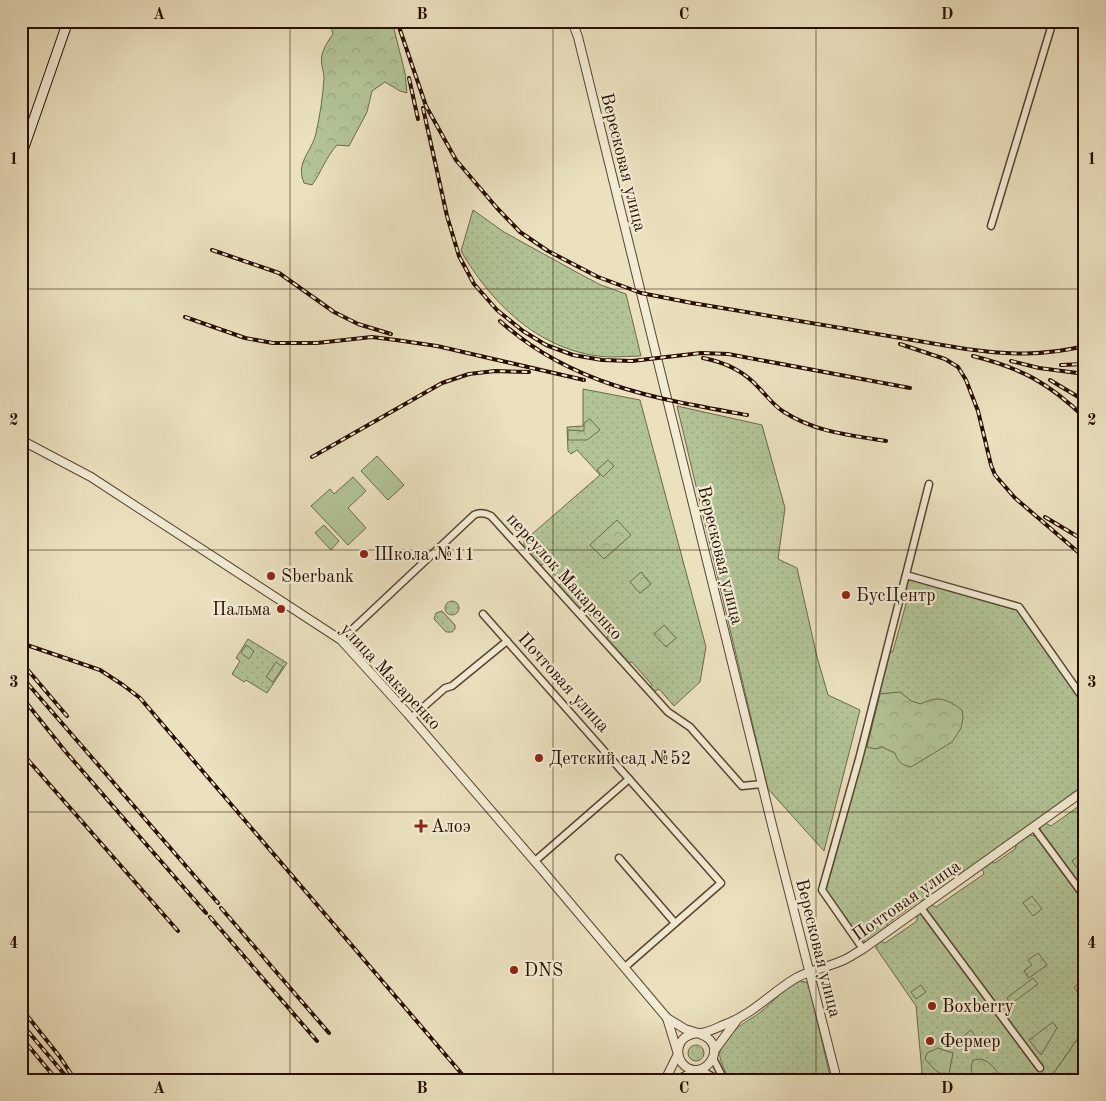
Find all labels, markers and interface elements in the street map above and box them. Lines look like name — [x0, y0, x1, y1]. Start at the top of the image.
text: A — [153, 7, 165, 23]
text: B — [416, 7, 428, 23]
text: C — [679, 7, 689, 23]
text: D — [941, 7, 953, 23]
street label: Вересковая улица — [597, 91, 649, 233]
text: 1 — [9, 152, 19, 168]
text: 1 — [1087, 152, 1097, 168]
text: 2 — [9, 413, 19, 429]
text: 2 — [1087, 413, 1097, 429]
street label: Вересковая улица — [694, 484, 746, 626]
street label: переулок Макаренко — [503, 510, 626, 644]
place label: Школа №11 — [374, 546, 475, 564]
marker: Школа №11 — [358, 548, 370, 560]
place label: Sberbank — [281, 568, 354, 586]
marker: Sberbank — [265, 570, 277, 582]
place label: БусЦентр — [856, 587, 936, 605]
marker: БусЦентр — [840, 589, 852, 601]
place label: Пальма — [212, 601, 271, 619]
marker: Пальма — [275, 603, 287, 615]
street label: улица Макаренко — [336, 620, 444, 733]
street label: Почтовая улица — [514, 629, 613, 736]
text: 3 — [9, 675, 19, 691]
text: 3 — [1087, 675, 1097, 691]
place label: Детский сад №52 — [549, 750, 691, 768]
marker: Детский сад №52 — [533, 752, 545, 764]
place label: Алоэ — [431, 818, 471, 836]
marker: Алоэ — [415, 820, 427, 832]
street label: Почтовая улица — [849, 857, 964, 945]
street label: Вересковая улица — [792, 877, 844, 1019]
text: 4 — [9, 936, 19, 952]
text: 4 — [1087, 936, 1097, 952]
place label: DNS — [524, 962, 563, 980]
marker: DNS — [508, 964, 520, 976]
place label: Boxberry — [942, 998, 1015, 1016]
marker: Boxberry — [926, 1000, 938, 1012]
place label: Фермер — [940, 1033, 1001, 1051]
marker: Фермер — [924, 1035, 936, 1047]
text: A — [153, 1081, 165, 1097]
text: B — [416, 1081, 428, 1097]
text: C — [679, 1081, 689, 1097]
text: D — [941, 1081, 953, 1097]

